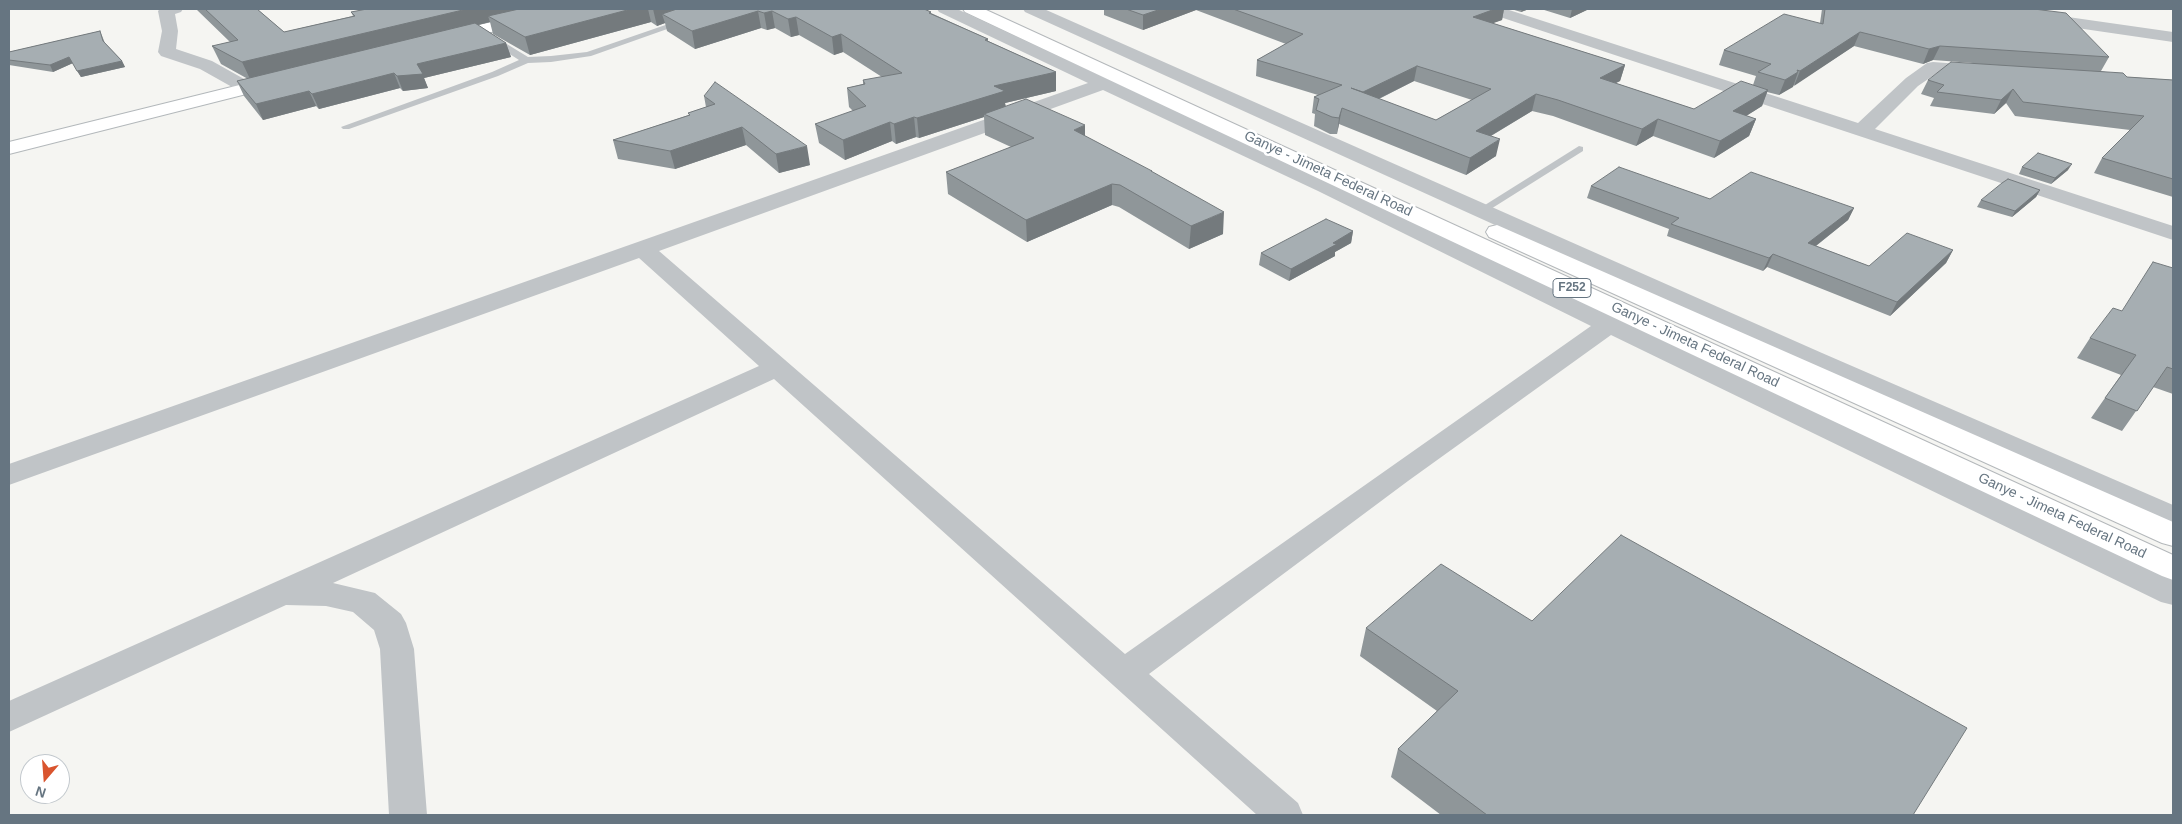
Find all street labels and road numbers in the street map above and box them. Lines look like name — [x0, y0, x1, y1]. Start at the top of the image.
street label: Ganye - Jimeta Federal Road — [1241, 128, 1415, 220]
road number: F252 — [1553, 278, 1591, 298]
street label: Ganye - Jimeta Federal Road — [1608, 299, 1782, 391]
street label: Ganye - Jimeta Federal Road — [1975, 470, 2149, 562]

